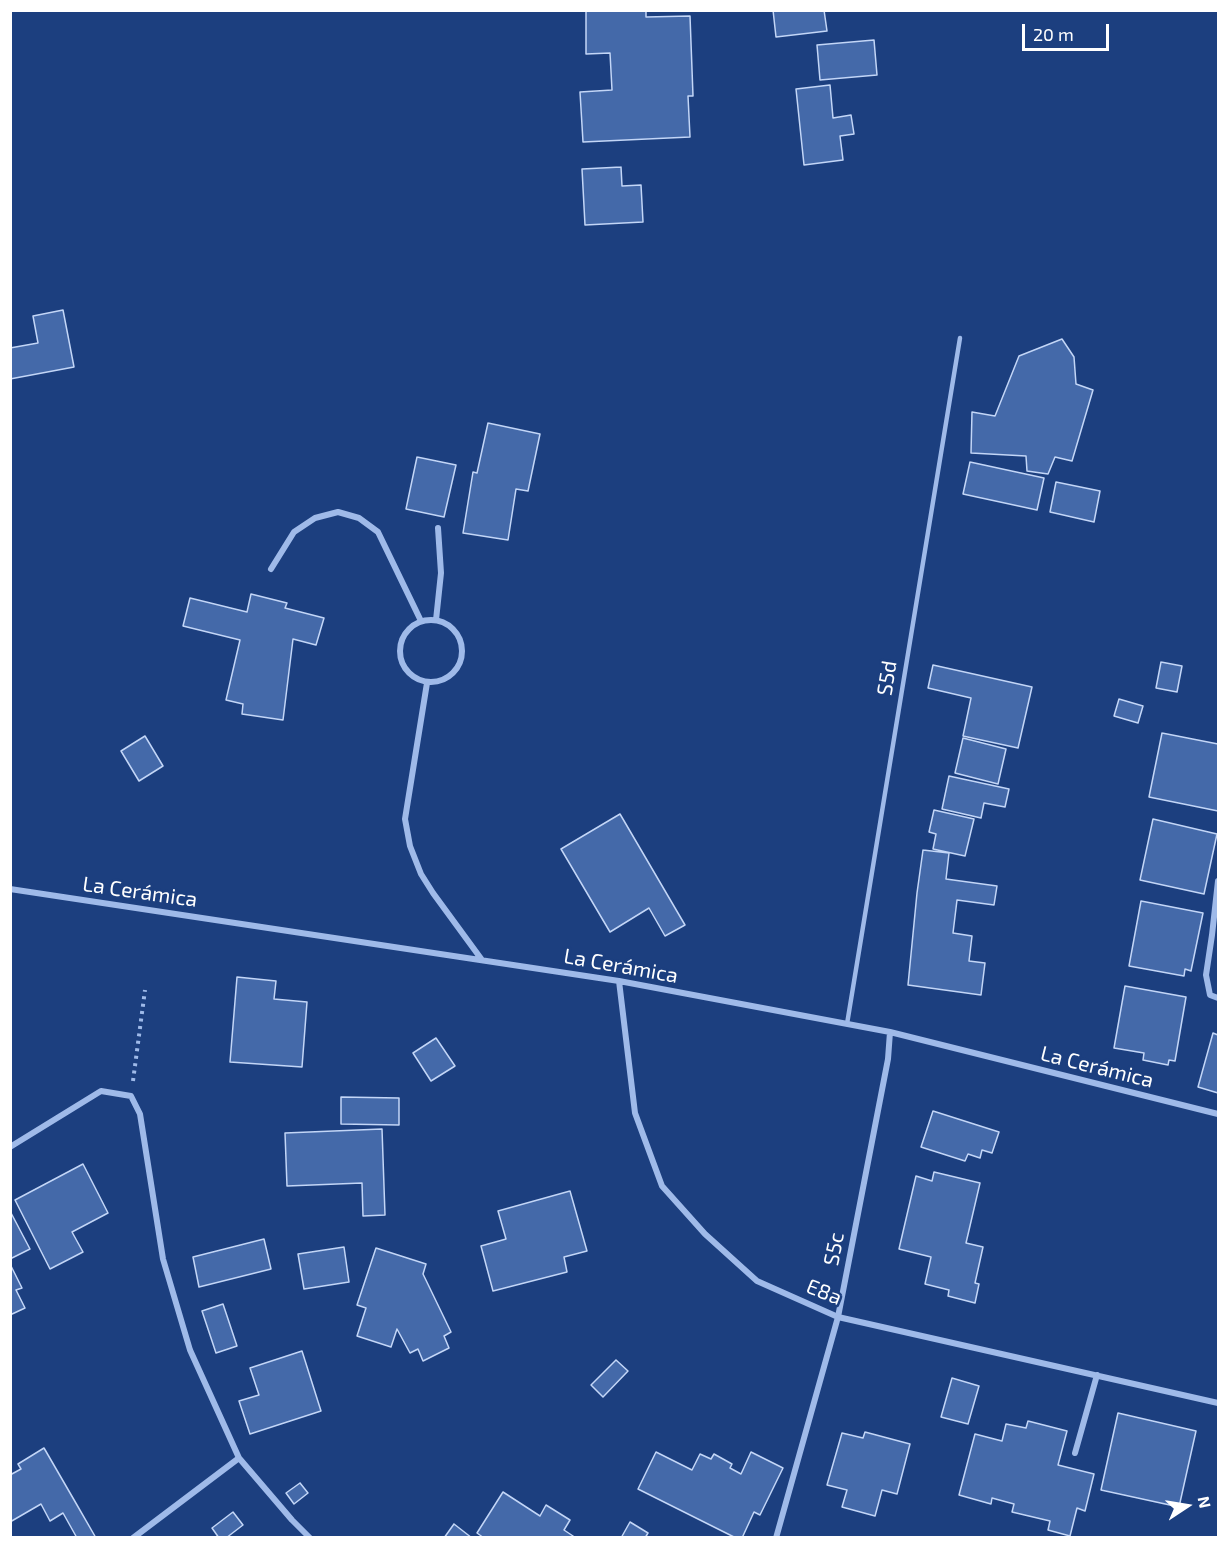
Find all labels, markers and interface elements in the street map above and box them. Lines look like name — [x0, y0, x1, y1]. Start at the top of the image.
scale bar — [1025, 12, 1112, 50]
text: 20 m — [1033, 23, 1074, 45]
street label: S5d — [872, 659, 902, 697]
street label: La Cerámica — [81, 871, 199, 913]
street label: La Cerámica — [562, 944, 680, 988]
street label: La Cerámica — [1038, 1041, 1156, 1093]
street label: S5c — [818, 1230, 850, 1268]
street label: E8a — [803, 1274, 845, 1310]
north arrow — [1157, 1476, 1217, 1536]
text: N — [1195, 1495, 1216, 1510]

